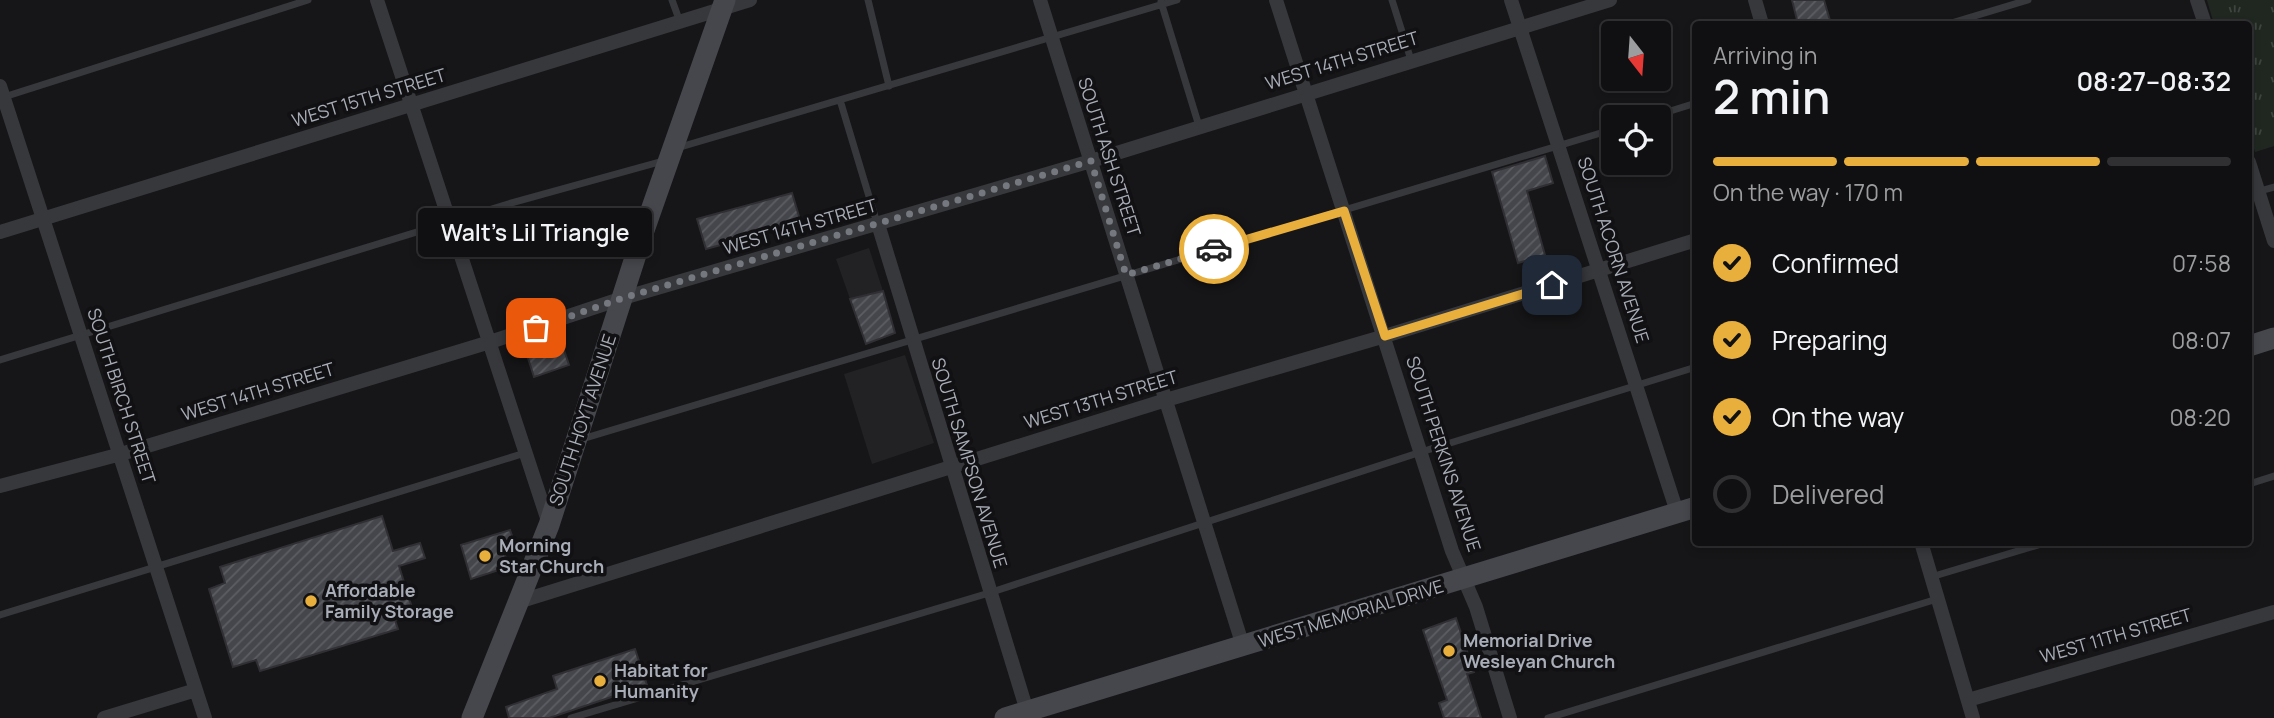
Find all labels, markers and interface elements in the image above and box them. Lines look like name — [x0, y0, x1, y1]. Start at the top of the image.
north arrow — [1601, 21, 1671, 91]
map controls — [1601, 21, 1671, 175]
street label: WEST 14TH STREET — [1262, 25, 1422, 95]
text: Arriving in — [1713, 39, 1818, 71]
street label: WEST 15TH STREET — [289, 62, 449, 132]
text: 08:27–08:32 — [2076, 63, 2231, 99]
text: 2 min — [1713, 65, 1830, 128]
street label: SOUTH ASH STREET — [1073, 74, 1147, 240]
button: locate — [1601, 105, 1671, 175]
street label: SOUTH ACORN AVENUE — [1573, 154, 1655, 346]
text: On the way · 170 m — [1713, 176, 1903, 208]
street label: WEST 14TH STREET — [720, 192, 880, 260]
callout: Walt's Lil Triangle — [419, 209, 653, 258]
courier — [1179, 214, 1249, 284]
text: Walt's Lil Triangle — [441, 216, 629, 248]
icon: car — [1195, 230, 1233, 268]
icon: check — [1713, 244, 1751, 282]
text: Confirmed — [1772, 245, 1899, 281]
text: 07:58 — [2172, 247, 2231, 279]
pin — [1522, 255, 1582, 315]
icon: home — [1533, 266, 1571, 304]
pin — [506, 298, 566, 358]
street label: SOUTH BIRCH STREET — [82, 305, 162, 487]
icon: bag — [517, 309, 555, 347]
icon: check — [1713, 321, 1751, 359]
text: Preparing — [1772, 322, 1888, 358]
text: 08:07 — [2171, 324, 2231, 356]
street label: SOUTH HOYT AVENUE — [543, 331, 621, 509]
street label: SOUTH PERKINS AVENUE — [1401, 353, 1487, 555]
street label: SOUTH SAMPSON AVENUE — [927, 355, 1013, 571]
street label: WEST 14TH STREET — [178, 356, 338, 426]
street label: WEST 13TH STREET — [1021, 364, 1181, 434]
icon: check — [1713, 398, 1751, 436]
text: On the way — [1772, 399, 1904, 435]
text: 08:20 — [2170, 401, 2231, 433]
text: Delivered — [1772, 476, 1884, 512]
place label: Morning Star Church — [499, 533, 604, 578]
marker: Morning Star Church — [477, 548, 493, 564]
street label: WEST MEMORIAL DRIVE — [1255, 573, 1446, 653]
place label: Affordable Family Storage — [325, 578, 454, 623]
marker: Affordable Family Storage — [303, 593, 319, 609]
street label: WEST 11TH STREET — [2037, 602, 2195, 668]
place label: Memorial Drive Wesleyan Church — [1463, 628, 1615, 673]
marker: Memorial Drive Wesleyan Church — [1441, 643, 1457, 659]
place label: Habitat for Humanity — [614, 658, 708, 703]
marker: Habitat for Humanity — [592, 673, 608, 689]

